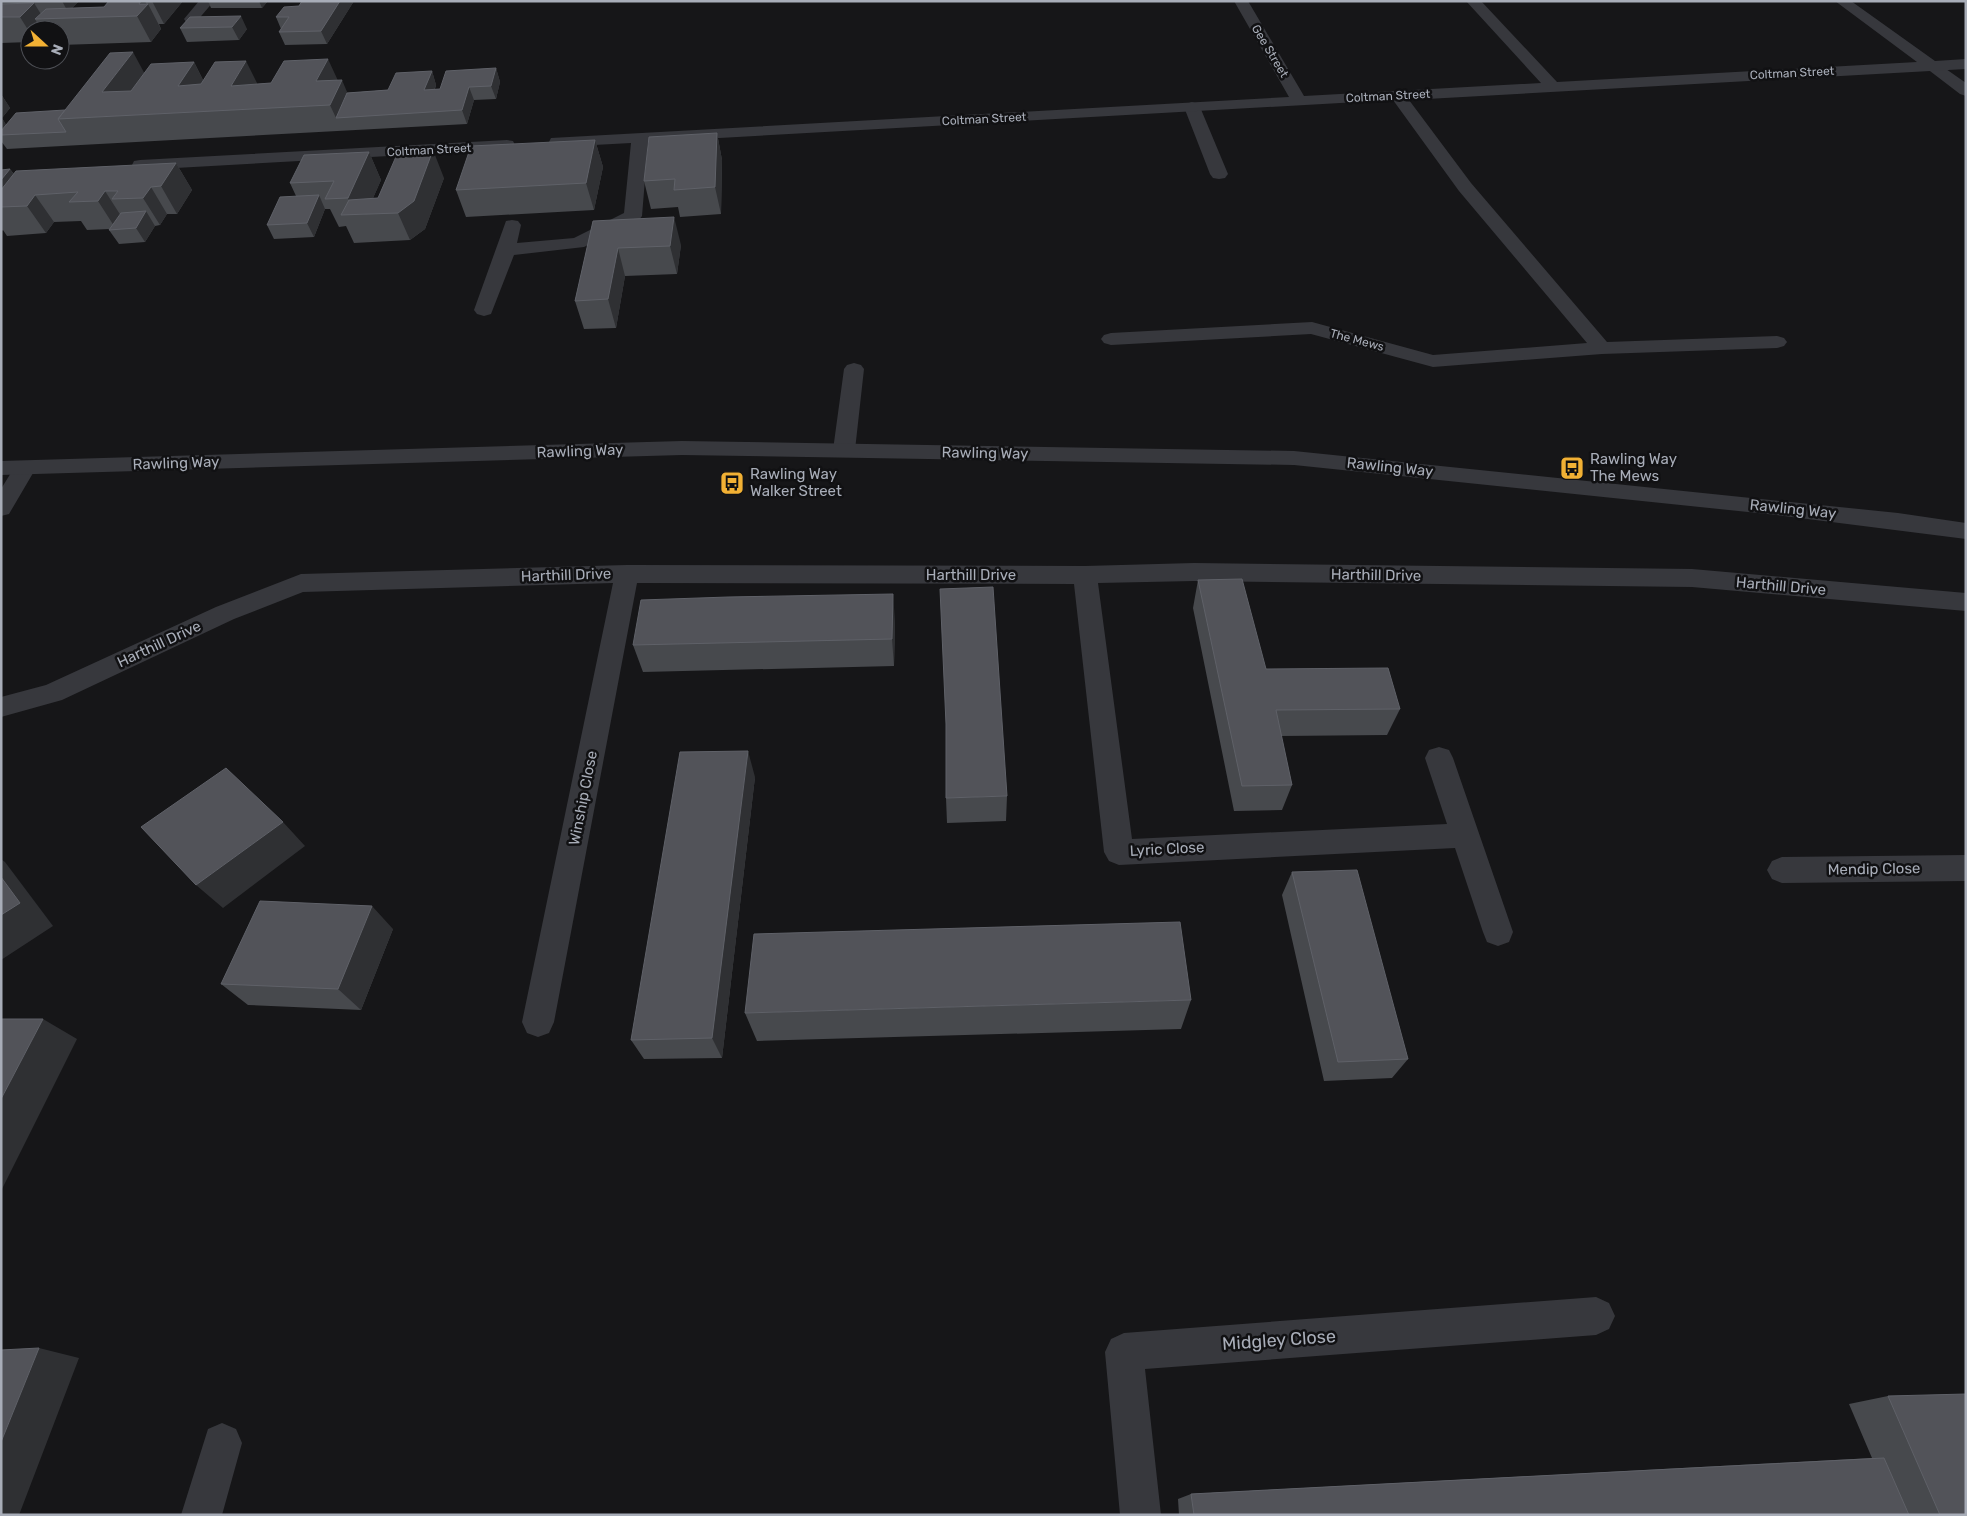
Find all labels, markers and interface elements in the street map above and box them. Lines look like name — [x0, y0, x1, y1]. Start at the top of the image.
north arrow — [20, 20, 70, 70]
street label: Gee Street — [1249, 22, 1291, 80]
text: N — [47, 42, 66, 57]
street label: Coltman Street — [1749, 64, 1835, 82]
street label: Coltman Street — [1345, 87, 1431, 105]
street label: Coltman Street — [941, 110, 1027, 128]
street label: Coltman Street — [386, 141, 472, 159]
street label: The Mews — [1328, 326, 1386, 354]
street label: Rawling Way — [536, 440, 624, 462]
street label: Rawling Way — [941, 443, 1029, 463]
place label: Rawling Way The Mews — [1590, 450, 1677, 485]
street label: Rawling Way — [132, 452, 220, 474]
street label: Rawling Way — [1346, 454, 1434, 480]
bus stop icon: Rawling Way The Mews — [1559, 455, 1585, 481]
place label: Rawling Way Walker Street — [750, 465, 842, 500]
bus stop icon: Rawling Way Walker Street — [719, 470, 745, 496]
street label: Rawling Way — [1749, 496, 1837, 522]
street label: Harthill Drive — [521, 564, 611, 586]
street label: Harthill Drive — [1331, 565, 1421, 585]
street label: Harthill Drive — [926, 566, 1016, 584]
street label: Harthill Drive — [1735, 573, 1827, 599]
street label: Harthill Drive — [114, 617, 204, 671]
street label: Winship Close — [565, 749, 601, 847]
street label: Lyric Close — [1129, 838, 1205, 860]
street label: Mendip Close — [1827, 859, 1921, 879]
street label: Midgley Close — [1221, 1325, 1337, 1355]

